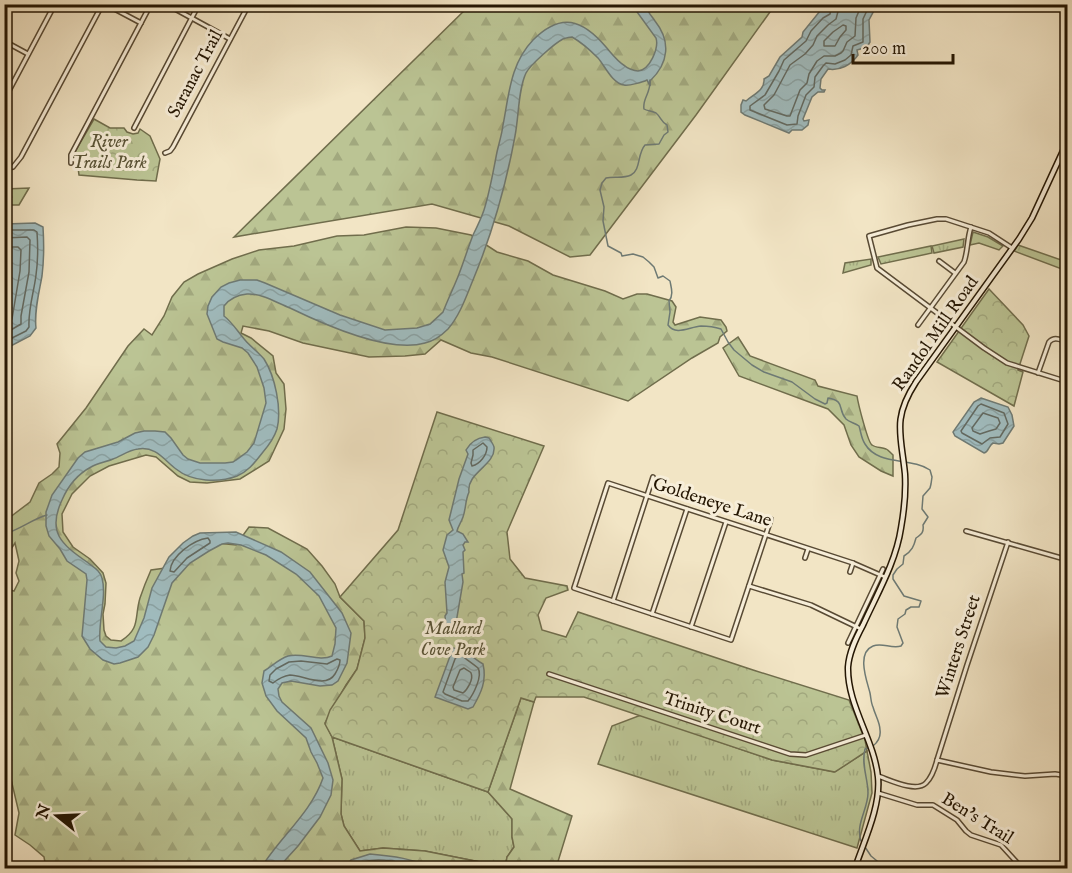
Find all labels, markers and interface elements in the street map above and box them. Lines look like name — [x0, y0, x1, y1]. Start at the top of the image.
street label: Saranac Trail — [163, 26, 229, 122]
scale bar — [853, 27, 954, 65]
text: 200 m — [862, 38, 906, 61]
park label: River Trails Park — [71, 131, 147, 175]
street label: Randol Mill Road — [888, 272, 984, 396]
street label: Goldeneye Lane — [650, 473, 774, 533]
street label: Winters Street — [931, 592, 987, 702]
park label: Mallard Cove Park — [421, 618, 485, 662]
street label: Trinity Court — [660, 687, 764, 741]
north arrow — [27, 786, 87, 846]
street label: Ben's Trail — [937, 788, 1017, 850]
text: N — [33, 802, 56, 823]

